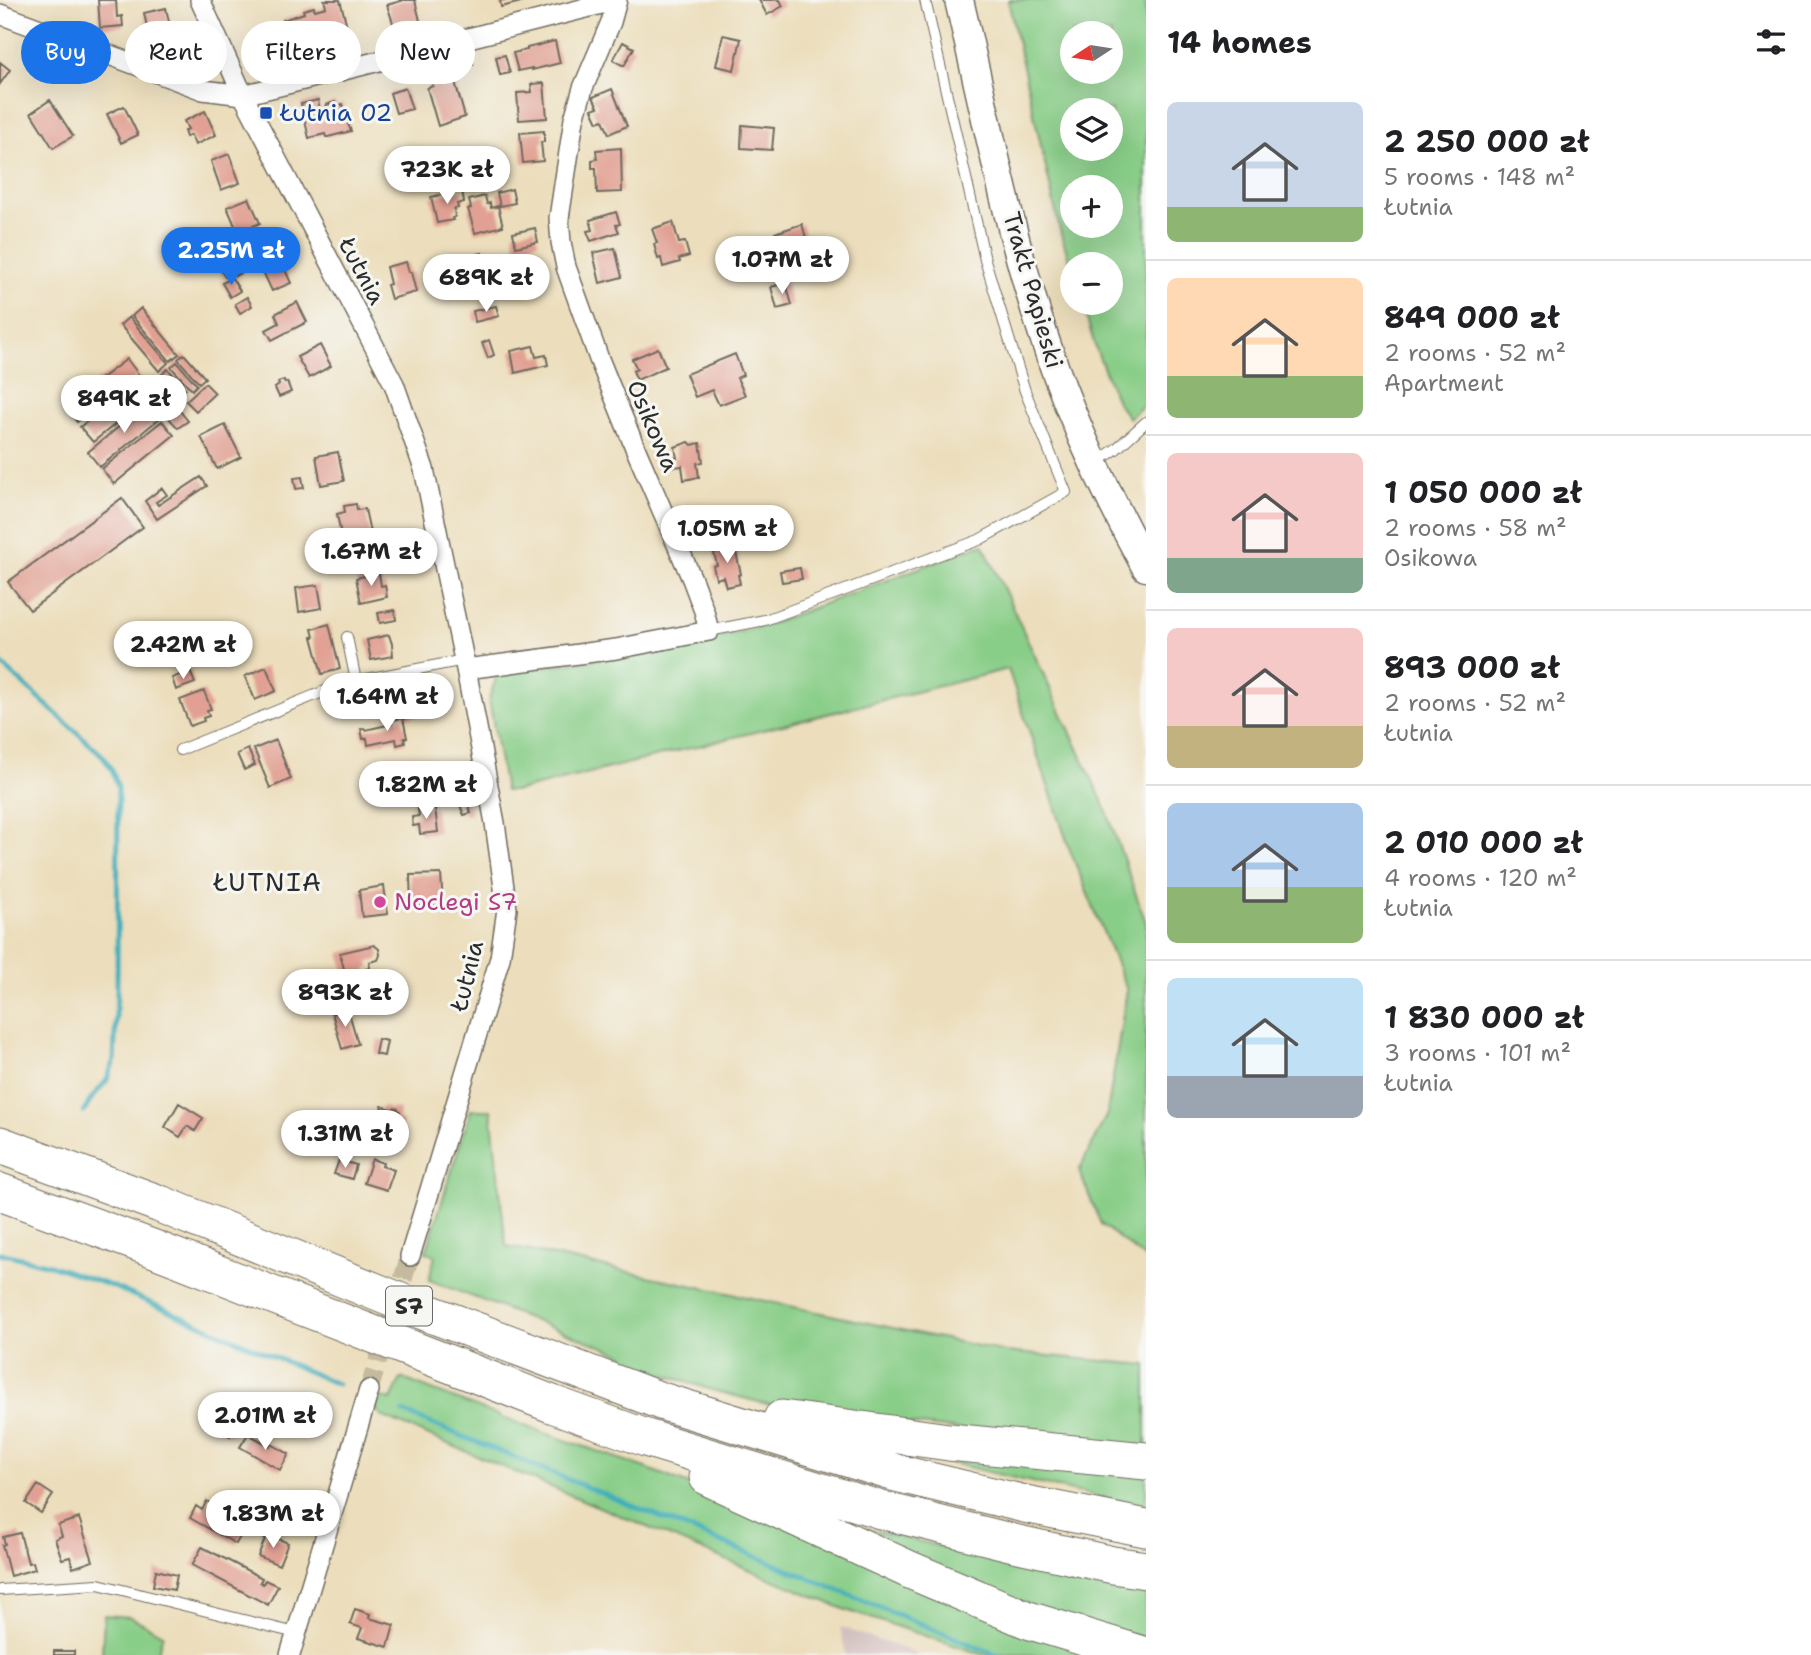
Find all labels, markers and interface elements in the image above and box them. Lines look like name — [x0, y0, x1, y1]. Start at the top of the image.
chip: Buy — [21, 21, 111, 84]
chip: Rent — [125, 21, 227, 84]
chip: Filters — [241, 21, 361, 84]
chip: New — [375, 21, 475, 84]
north arrow — [1060, 21, 1124, 84]
map controls — [1060, 21, 1123, 315]
text: 14 homes — [1167, 22, 1312, 63]
icon: filters — [1752, 23, 1790, 61]
place label: Łutnia 02 — [279, 97, 392, 129]
button: layers — [1060, 98, 1123, 161]
marker: Łutnia 02 — [258, 105, 274, 121]
text: 2 250 000 zł — [1384, 121, 1590, 162]
icon: home — [1223, 130, 1307, 214]
pin: 723K zł — [382, 146, 512, 206]
text: 723K zł — [400, 154, 494, 184]
text: 5 rooms · 148 m² — [1384, 162, 1575, 192]
button: + — [1060, 175, 1123, 238]
text: Łutnia — [1384, 192, 1453, 222]
street label: Trakt Papieski — [995, 208, 1071, 372]
pin: 2.25M zł — [159, 228, 303, 287]
street label: Łutnia — [331, 231, 393, 310]
text: 2.25M zł — [177, 235, 285, 265]
pin: 1.07M zł — [710, 236, 854, 296]
text: 1.07M zł — [731, 244, 833, 274]
button: − — [1060, 252, 1123, 315]
pin: 689K zł — [421, 254, 551, 314]
text: 689K zł — [439, 262, 533, 292]
text: 849 000 zł — [1384, 297, 1560, 338]
icon: home — [1223, 306, 1307, 390]
text: 2 rooms · 52 m² — [1384, 338, 1566, 368]
text: Apartment — [1384, 368, 1504, 398]
street label: Osikowa — [619, 375, 687, 477]
pin: 849K zł — [59, 376, 189, 435]
text: 849K zł — [77, 383, 171, 413]
text: 1 050 000 zł — [1384, 472, 1582, 513]
icon: home — [1223, 481, 1307, 565]
pin: 1.05M zł — [655, 505, 799, 565]
text: 1.05M zł — [677, 513, 777, 543]
text: 2 rooms · 58 m² — [1384, 513, 1567, 543]
pin: 1.67M zł — [299, 528, 443, 588]
text: 1.67M zł — [321, 536, 421, 566]
text: Osikowa — [1384, 543, 1477, 573]
pin: 2.42M zł — [111, 622, 255, 681]
text: 2.42M zł — [130, 629, 236, 659]
text: 893 000 zł — [1384, 647, 1560, 688]
icon: home — [1223, 656, 1307, 740]
pin: 1.64M zł — [315, 674, 459, 733]
text: 1.64M zł — [336, 681, 438, 711]
text: 2 rooms · 52 m² — [1384, 688, 1566, 718]
text: Łutnia — [1384, 718, 1453, 748]
pin: 1.82M zł — [354, 762, 498, 821]
text: 1.82M zł — [375, 769, 477, 799]
text: 2 010 000 zł — [1384, 822, 1583, 863]
icon: home — [1223, 831, 1307, 915]
text: 4 rooms · 120 m² — [1384, 863, 1577, 893]
district label: ŁUTNIA — [212, 864, 323, 899]
place label: Noclegi S7 — [394, 886, 517, 918]
text: Łutnia — [1384, 893, 1453, 923]
marker: Noclegi S7 — [372, 894, 388, 910]
street label: Łutnia — [443, 937, 491, 1016]
pin: 893K zł — [280, 970, 410, 1029]
text: 893K zł — [298, 977, 392, 1007]
text: 1 830 000 zł — [1384, 997, 1584, 1038]
icon: home — [1223, 1006, 1307, 1090]
text: 3 rooms · 101 m² — [1384, 1038, 1571, 1068]
text: Łutnia — [1384, 1068, 1453, 1098]
pin: 1.31M zł — [273, 1110, 417, 1170]
text: 1.31M zł — [297, 1118, 393, 1148]
road number: S7 — [386, 1287, 432, 1326]
pin: 2.01M zł — [193, 1392, 337, 1452]
text: 2.01M zł — [214, 1400, 316, 1430]
pin: 1.83M zł — [201, 1490, 345, 1550]
text: 1.83M zł — [222, 1498, 324, 1528]

